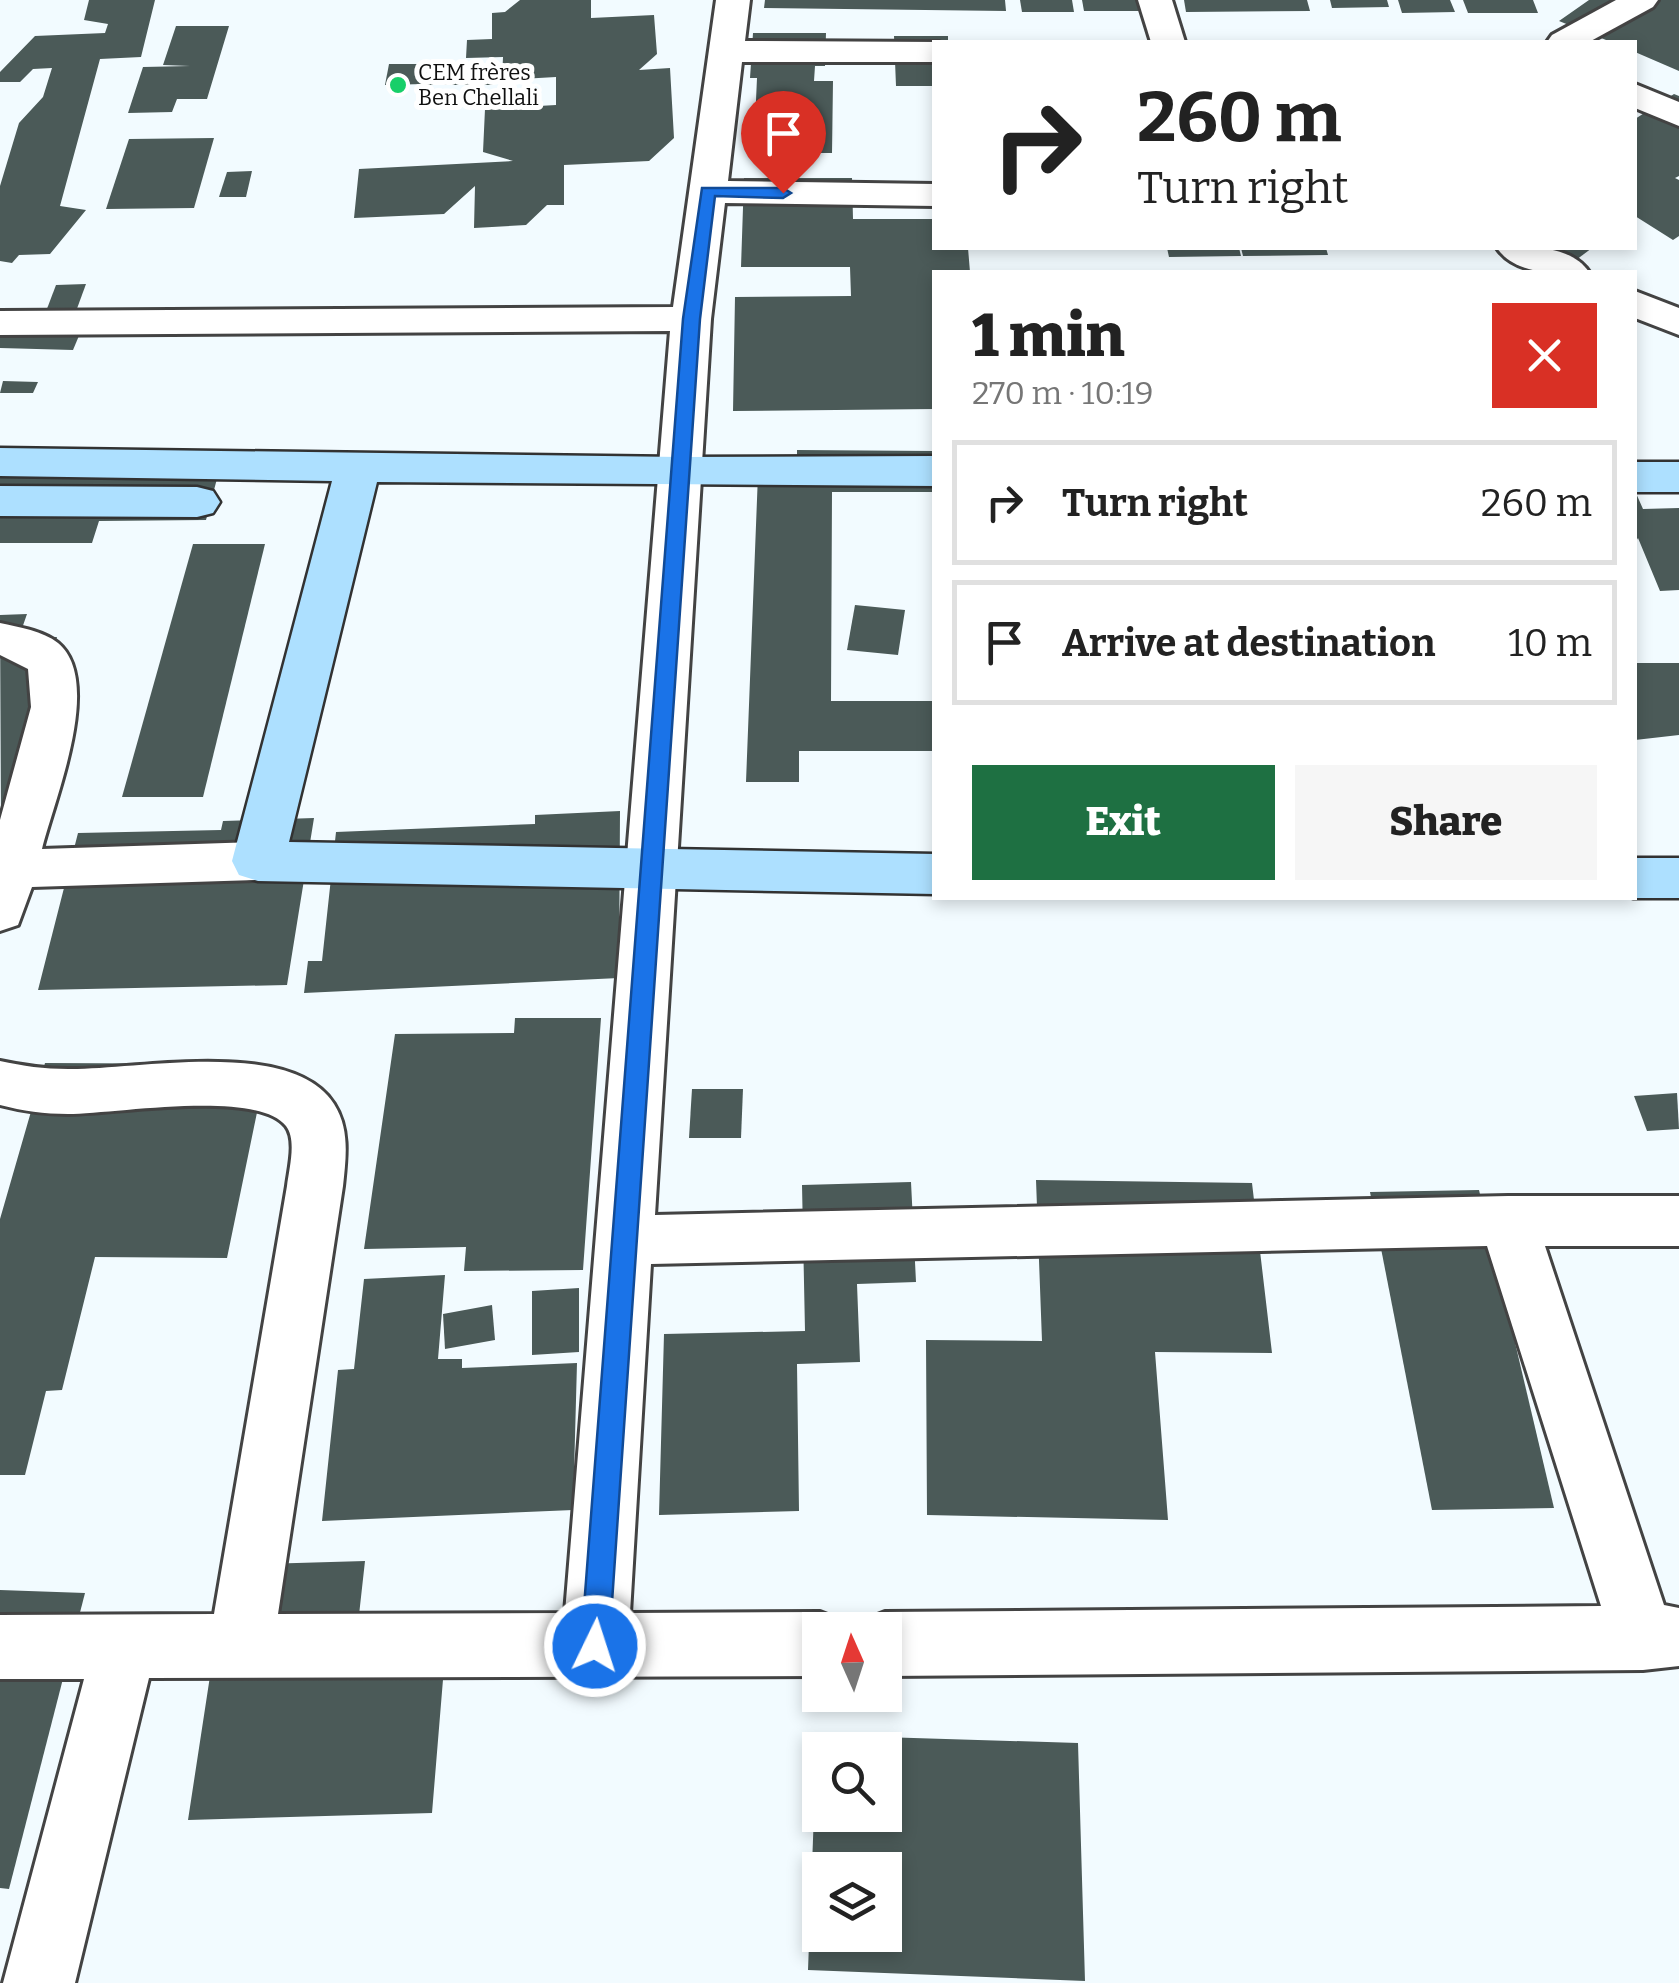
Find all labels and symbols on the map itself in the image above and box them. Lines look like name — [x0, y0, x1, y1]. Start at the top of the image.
place label: CEM frères Ben Chellali — [418, 59, 539, 111]
marker: CEM frères Ben Chellali — [387, 74, 409, 96]
pin — [741, 91, 826, 194]
position arrow — [543, 1594, 647, 1698]
north arrow — [802, 1612, 902, 1712]

